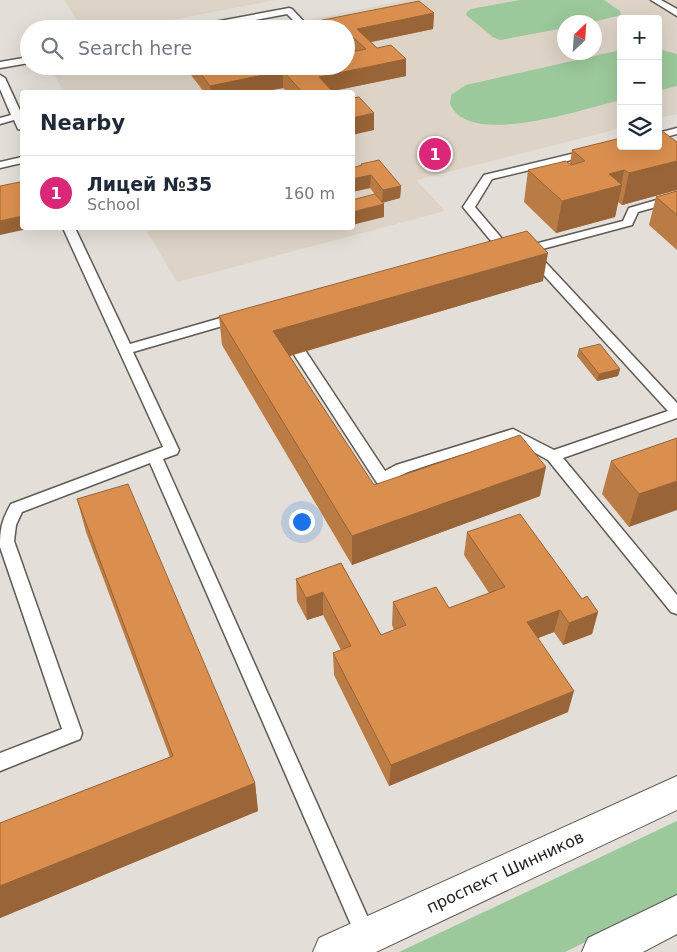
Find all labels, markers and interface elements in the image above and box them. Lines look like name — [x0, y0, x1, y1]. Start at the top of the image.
north arrow — [557, 15, 602, 60]
map controls — [617, 15, 662, 150]
button: + — [617, 15, 662, 60]
search box — [20, 20, 355, 75]
icon: search — [38, 34, 66, 62]
text: Search here — [78, 37, 192, 59]
button: − — [617, 60, 662, 105]
button: layers — [617, 105, 662, 150]
text: Nearby — [40, 111, 125, 135]
pin: 1 — [419, 135, 451, 173]
text: Лицей №35 — [87, 173, 212, 195]
text: 1 — [50, 184, 62, 203]
text: 160 m — [284, 184, 335, 203]
text: School — [87, 195, 140, 214]
your location — [289, 509, 315, 535]
street label: проспект Шинников — [423, 827, 587, 917]

